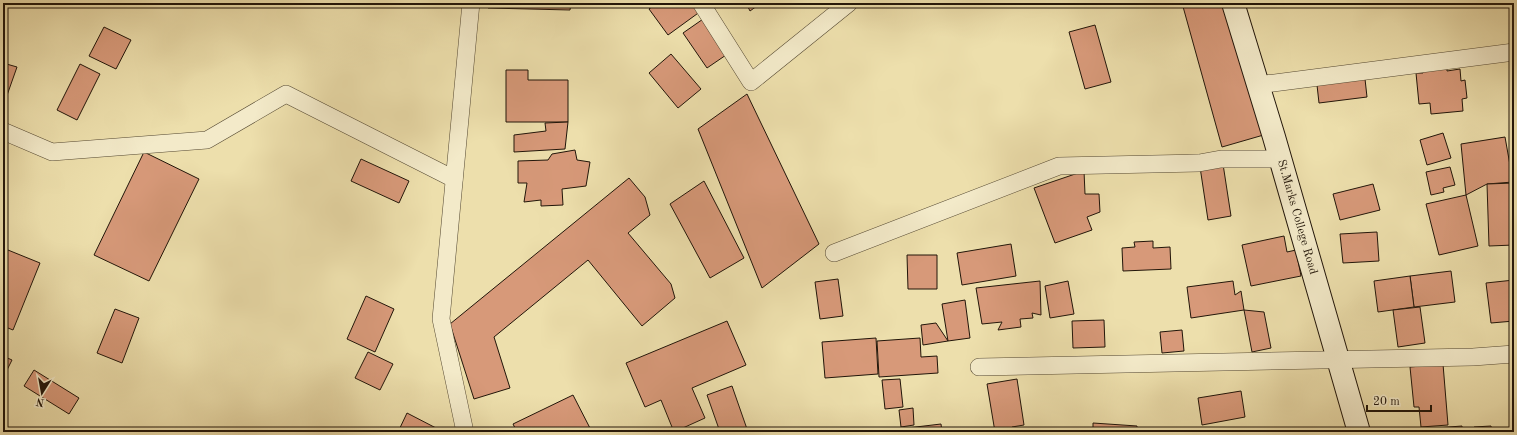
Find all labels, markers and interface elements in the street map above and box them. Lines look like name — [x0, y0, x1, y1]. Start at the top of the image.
street label: St.Marks College Road — [1275, 158, 1319, 276]
north arrow — [22, 373, 62, 413]
scale bar — [1367, 387, 1431, 413]
text: N — [35, 395, 46, 408]
text: 20 m — [1373, 396, 1400, 408]

